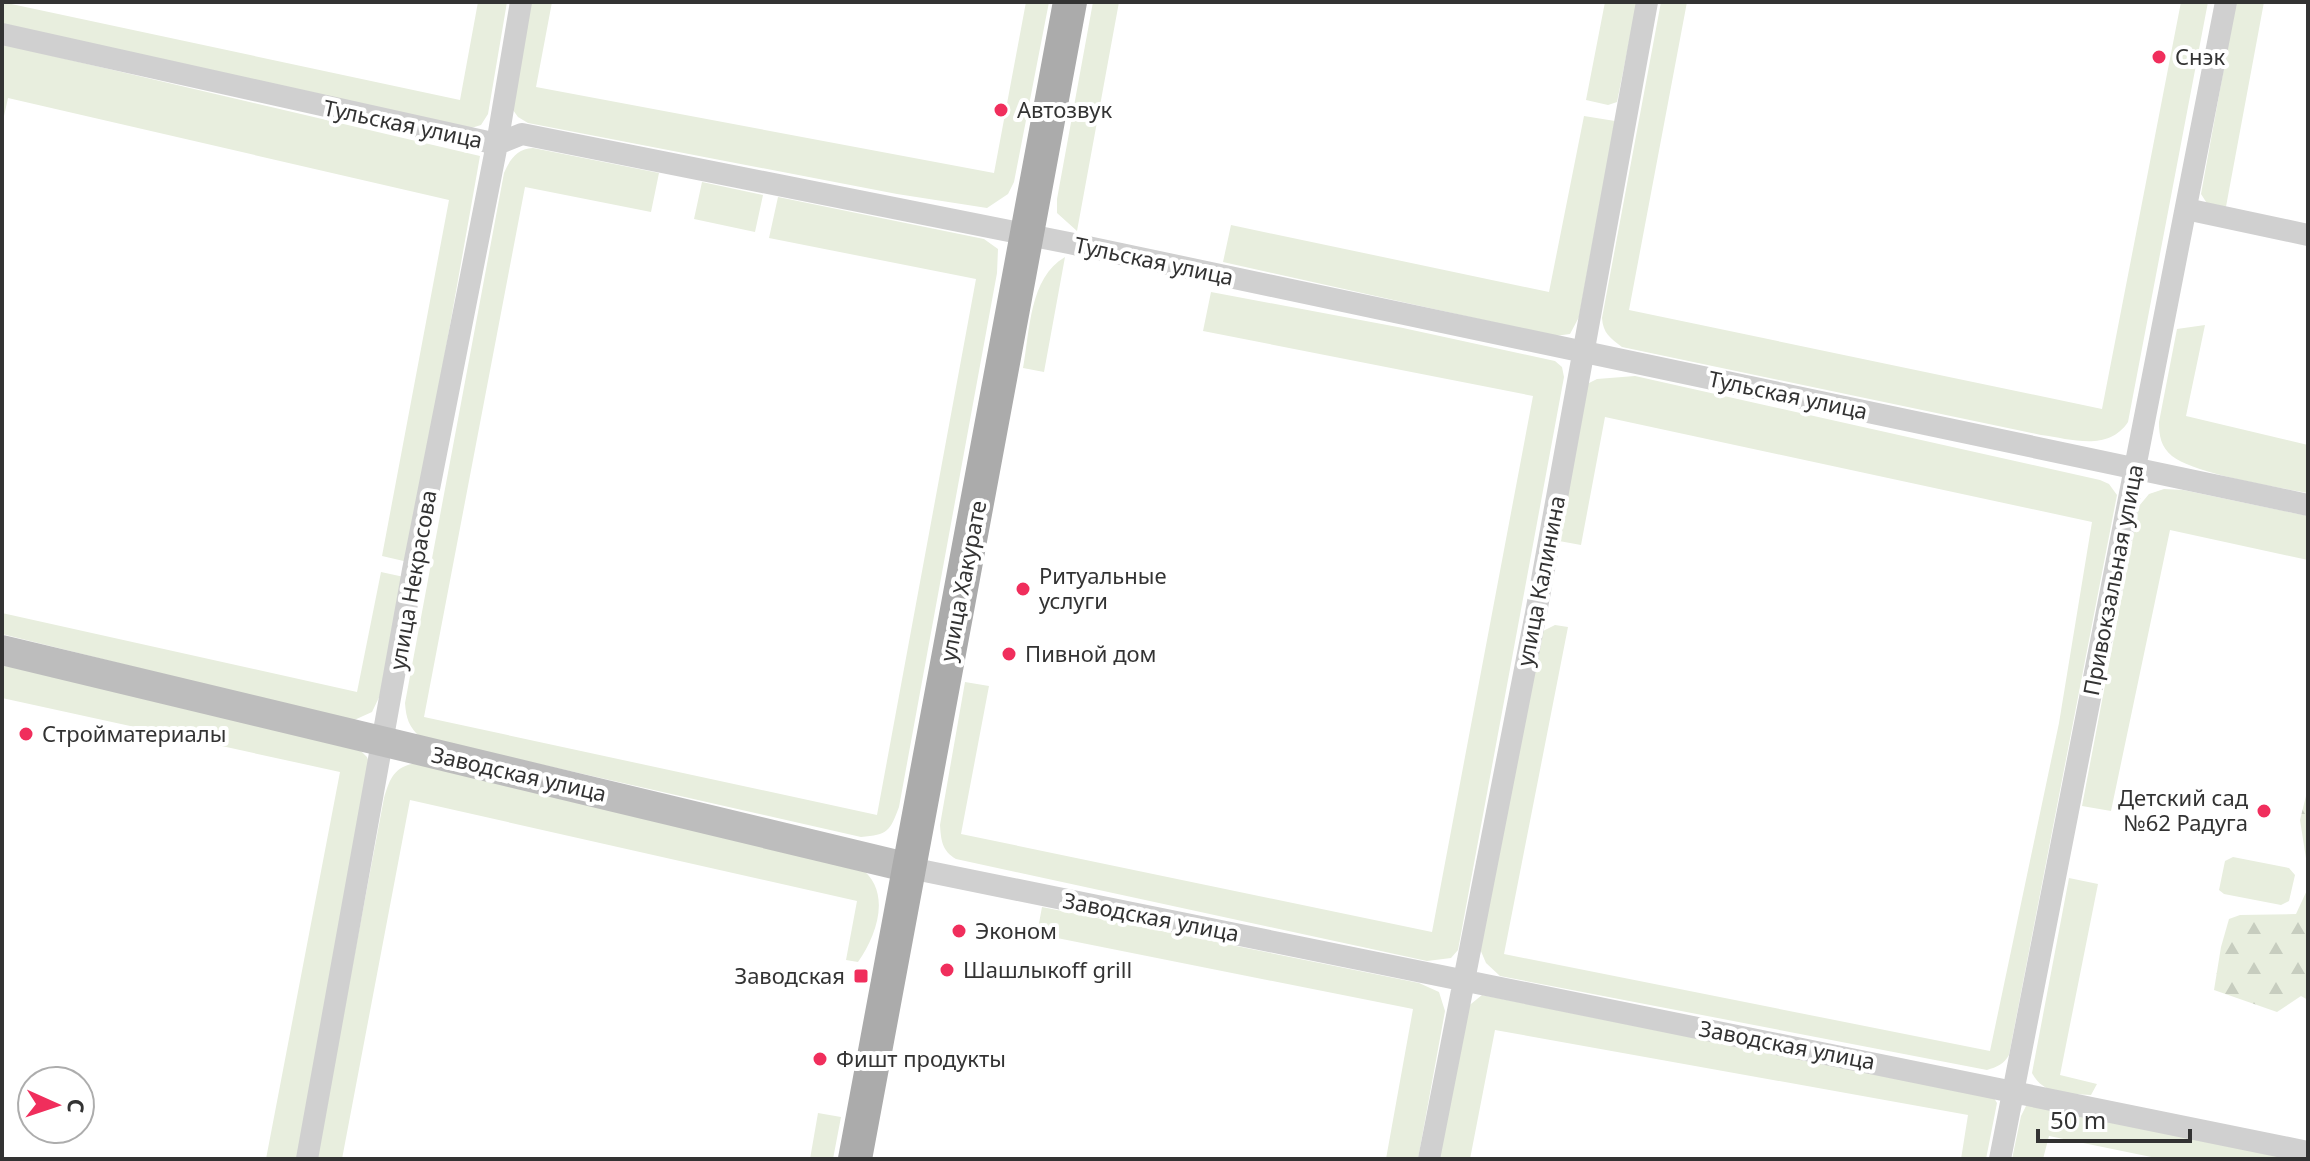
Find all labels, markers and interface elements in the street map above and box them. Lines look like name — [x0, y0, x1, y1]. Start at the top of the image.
place label: Снэк — [2175, 41, 2225, 71]
marker: Снэк — [2150, 48, 2168, 66]
street label: Тульская улица — [321, 92, 486, 155]
place label: Автозвук — [1017, 94, 1112, 124]
marker: Автозвук — [992, 101, 1010, 119]
street label: Тульская улица — [1072, 229, 1237, 292]
street label: Тульская улица — [1706, 363, 1871, 426]
street label: Привокзальная улица — [2075, 462, 2149, 698]
street label: улица Некрасова — [381, 488, 443, 672]
street label: улица Калинина — [1509, 493, 1571, 669]
street label: улица Хакурате — [932, 498, 992, 664]
place label: Ритуальные услуги — [1039, 560, 1167, 615]
marker: Ритуальные услуги — [1014, 580, 1032, 598]
place label: Пивной дом — [1025, 638, 1156, 668]
marker: Пивной дом — [1000, 645, 1018, 663]
place label: Стройматериалы — [42, 718, 226, 748]
marker: Стройматериалы — [17, 725, 35, 743]
street label: Заводская улица — [429, 738, 610, 808]
place label: Детский сад №62 Радуга — [2118, 782, 2249, 837]
marker: Детский сад №62 Радуга — [2255, 802, 2273, 820]
street label: Заводская улица — [1061, 884, 1242, 948]
place label: Эконом — [975, 915, 1057, 945]
marker: Эконом — [950, 922, 968, 940]
place label: Шашлыкоff grill — [963, 954, 1132, 984]
place label: Заводская — [734, 960, 845, 990]
marker: Шашлыкоff grill — [938, 961, 956, 979]
marker: Заводская — [852, 967, 870, 985]
street label: Заводская улица — [1697, 1012, 1878, 1076]
place label: Фишт продукты — [836, 1043, 1006, 1073]
marker: Фишт продукты — [811, 1050, 829, 1068]
north arrow — [16, 1065, 96, 1145]
scale bar — [2038, 1093, 2190, 1143]
text: С — [62, 1098, 92, 1114]
text: 50 m — [2050, 1103, 2106, 1136]

